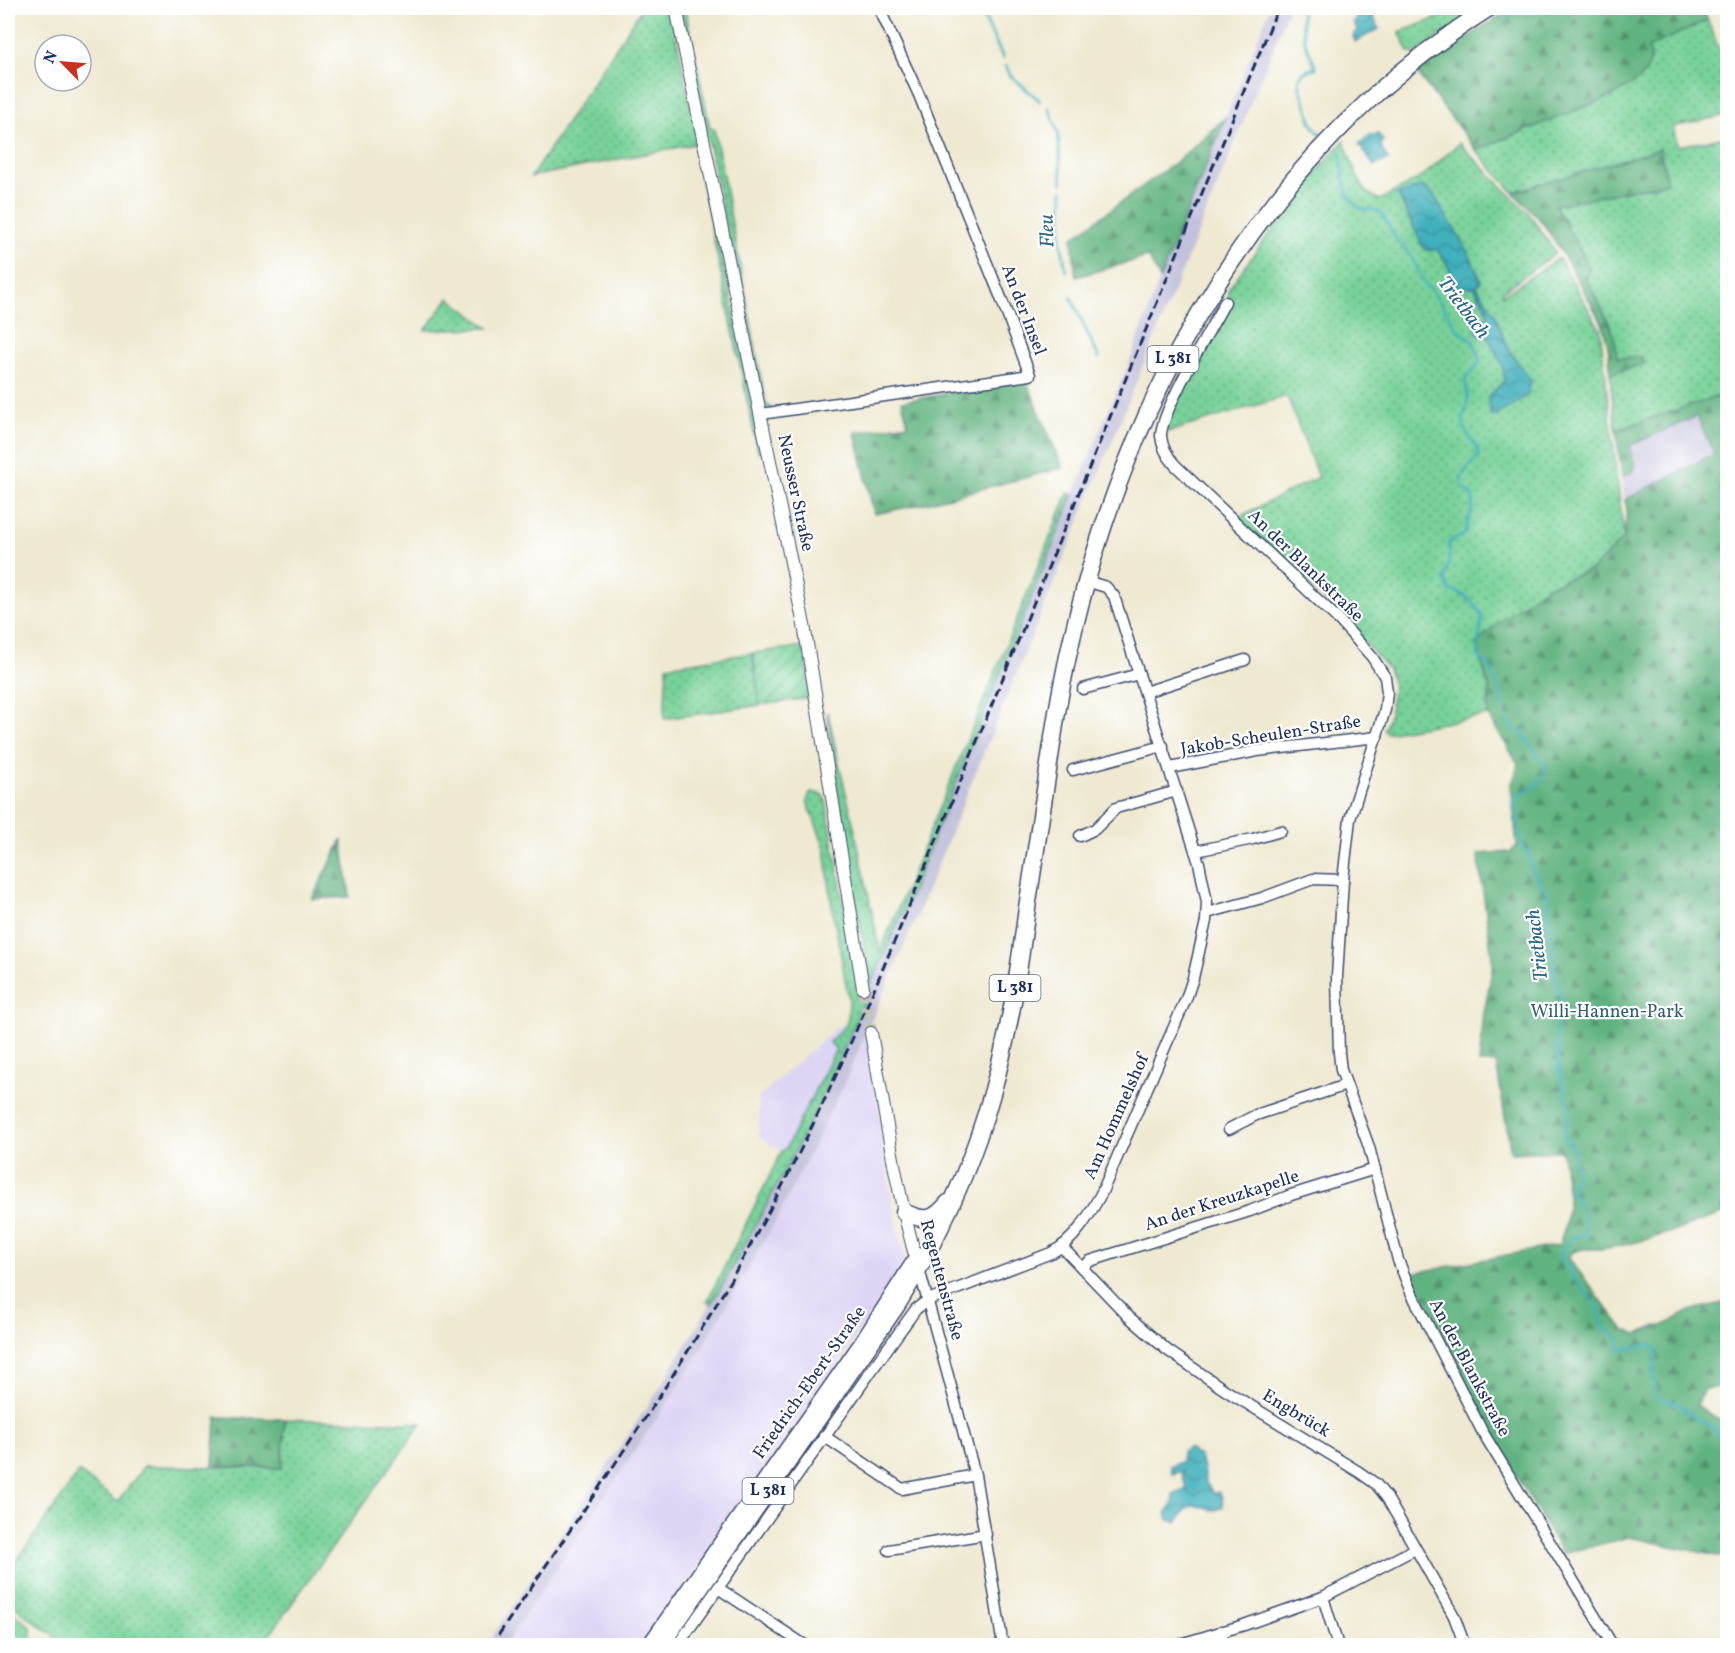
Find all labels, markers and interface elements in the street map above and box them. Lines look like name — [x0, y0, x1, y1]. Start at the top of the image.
north arrow — [33, 33, 93, 93]
text: N — [39, 47, 64, 67]
water label: Fleu — [1033, 214, 1063, 248]
street label: An der Insel — [994, 261, 1052, 359]
water label: Trietbach — [1430, 271, 1496, 345]
road number: L 381 — [1148, 346, 1198, 372]
street label: Neusser Straße — [770, 432, 820, 554]
street label: An der Blankstraße — [1241, 504, 1369, 628]
street label: Jakob-Scheulen-Straße — [1179, 709, 1363, 763]
water label: Trietbach — [1520, 908, 1556, 982]
road number: L 381 — [990, 975, 1040, 1001]
park label: Willi-Hannen-Park — [1530, 1000, 1684, 1025]
street label: Am Hommelshof — [1078, 1048, 1157, 1184]
street label: An der Kreuzkapelle — [1141, 1164, 1303, 1238]
street label: Regentenstraße — [913, 1217, 969, 1343]
street label: An der Blankstraße — [1422, 1295, 1516, 1441]
street label: Friedrich-Ebert-Straße — [748, 1301, 872, 1465]
street label: Engbrück — [1257, 1384, 1335, 1444]
road number: L 381 — [742, 1478, 794, 1504]

